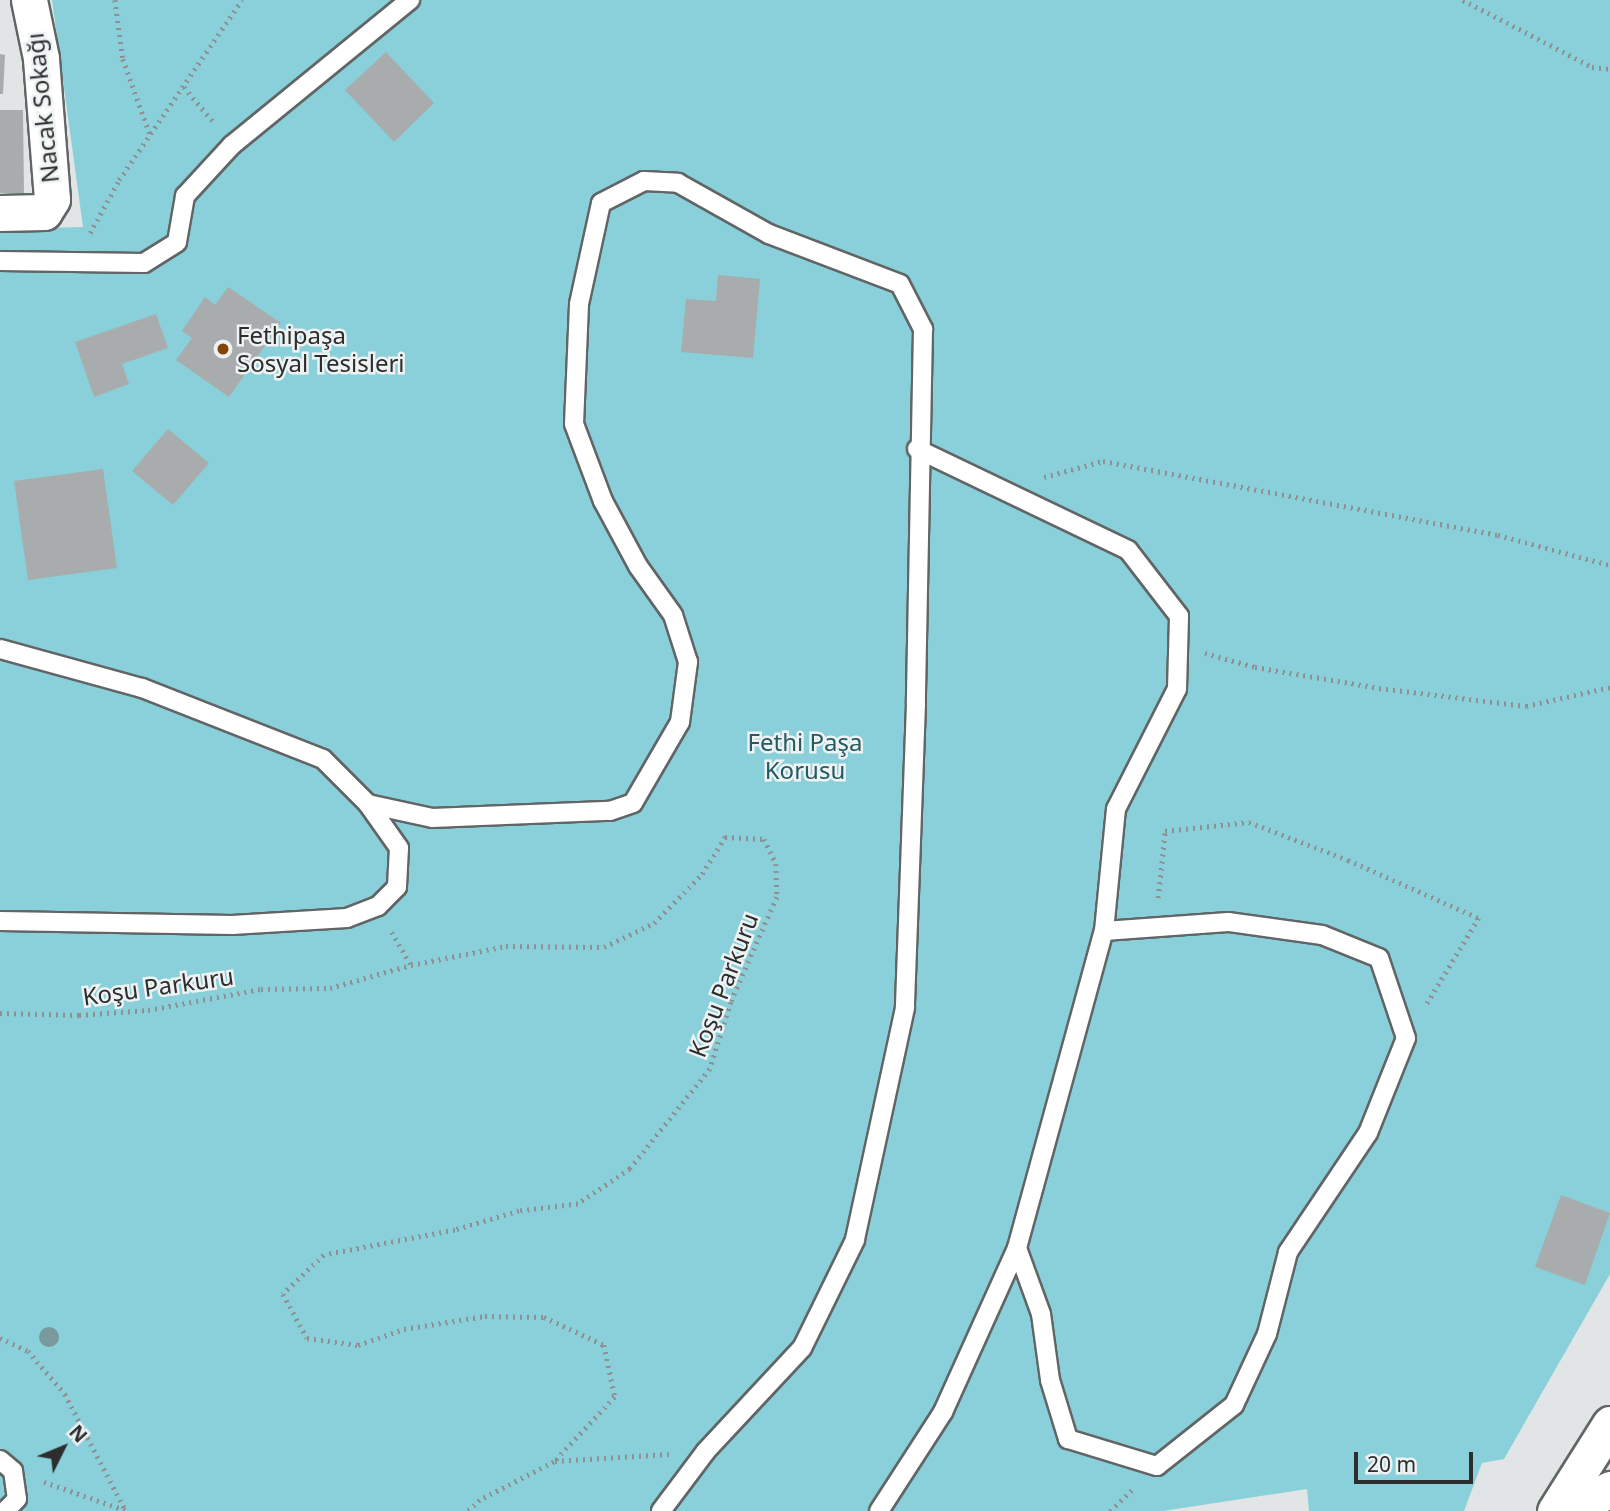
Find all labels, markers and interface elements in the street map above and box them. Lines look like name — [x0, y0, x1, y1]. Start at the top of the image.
street label: Nacak Sokağı — [20, 32, 64, 184]
place label: Fethipaşa Sosyal Tesisleri — [237, 321, 405, 377]
marker: Fethipaşa Sosyal Tesisleri — [215, 341, 231, 357]
park label: Fethi Paşa Korusu — [748, 728, 862, 784]
street label: Koşu Parkuru — [682, 909, 764, 1061]
street label: Koşu Parkuru — [81, 961, 235, 1011]
north arrow — [28, 1413, 98, 1483]
text: N — [64, 1419, 93, 1448]
scale bar — [1358, 1438, 1477, 1482]
text: 20 m — [1367, 1450, 1416, 1478]

